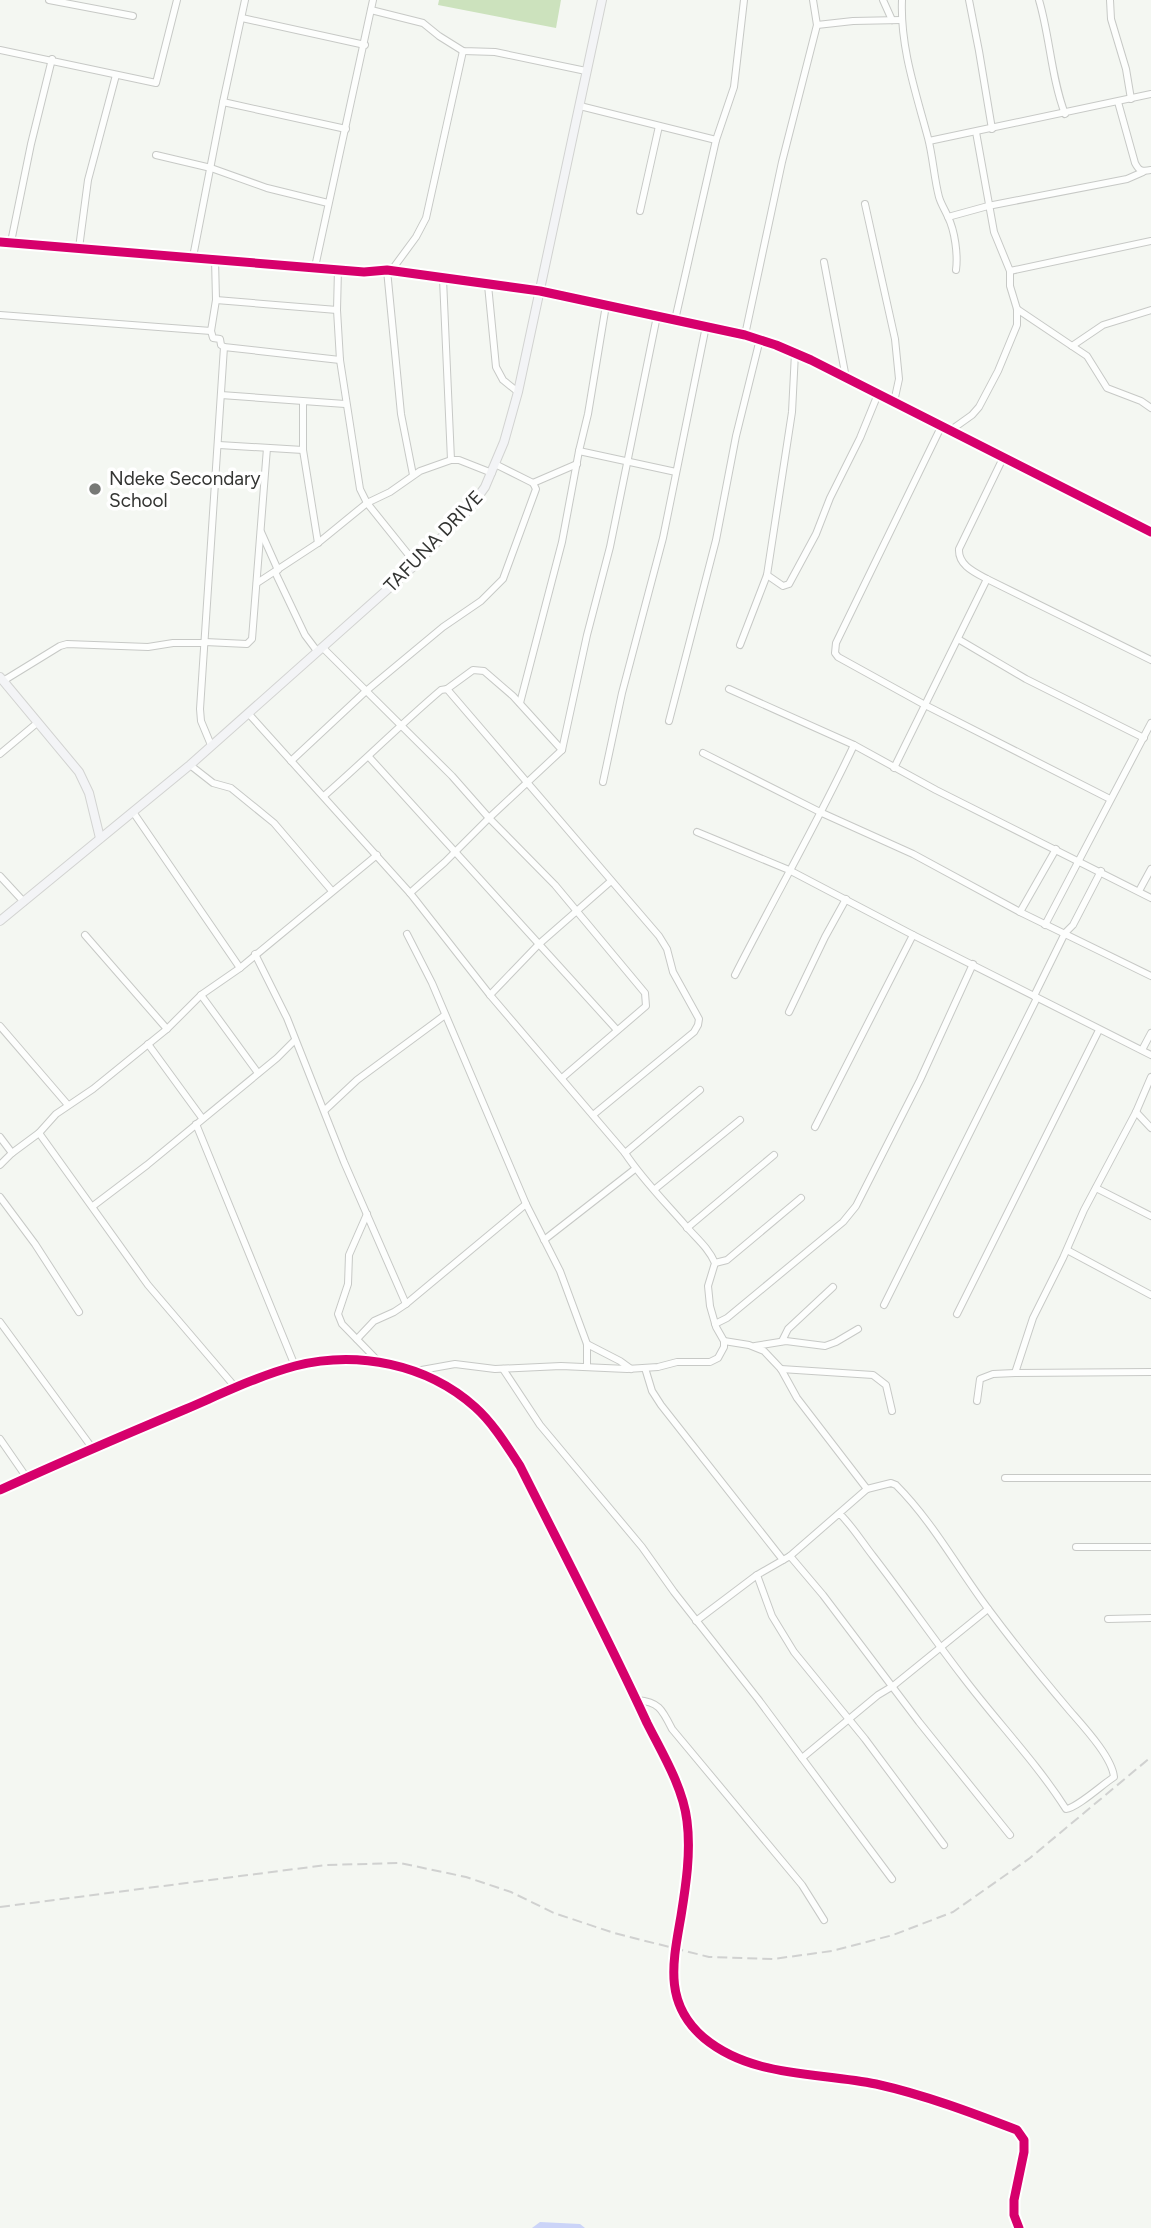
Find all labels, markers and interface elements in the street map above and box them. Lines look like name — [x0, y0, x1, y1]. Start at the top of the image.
place label: Ndeke Secondary School — [109, 467, 260, 512]
marker: Ndeke Secondary School — [87, 481, 103, 497]
street label: TAFUNA DRIVE — [379, 486, 488, 597]

